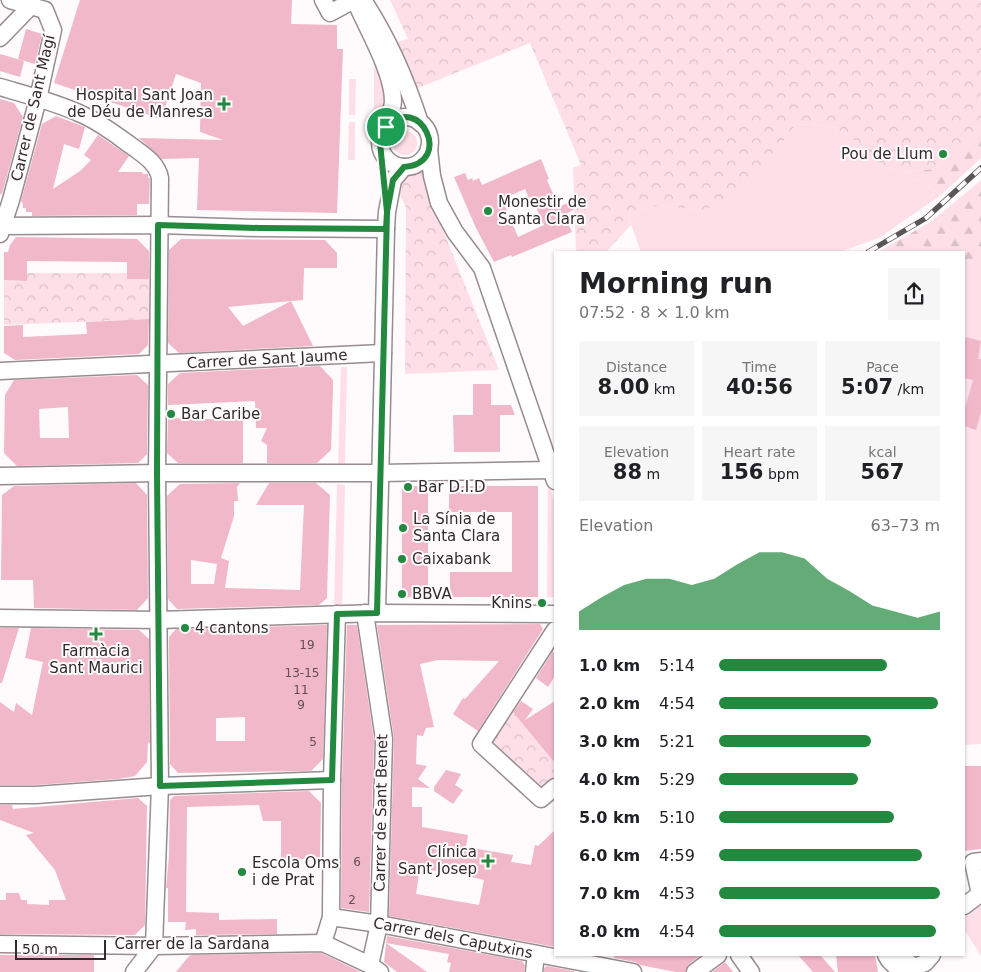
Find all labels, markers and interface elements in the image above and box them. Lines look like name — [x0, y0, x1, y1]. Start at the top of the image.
street label: Carrer de Sant Magí — [7, 32, 59, 183]
place label: Hospital Sant Joan de Déu de Manresa — [67, 86, 213, 121]
marker: Hospital Sant Joan de Déu de Manresa — [217, 97, 231, 111]
pin — [365, 106, 407, 148]
icon: arrive — [372, 113, 400, 141]
place label: Pou de Llum — [841, 145, 933, 163]
marker: Pou de Llum — [937, 148, 949, 160]
place label: Monestir de Santa Clara — [498, 193, 586, 228]
marker: Monestir de Santa Clara — [482, 205, 494, 217]
text: Morning run — [579, 267, 773, 300]
button: share — [888, 268, 940, 320]
text: 07:52 · 8 × 1.0 km — [579, 303, 730, 322]
street label: Carrer de Sant Jaume — [186, 346, 348, 372]
text: Distance — [606, 359, 667, 375]
text: Time — [742, 359, 777, 375]
text: Pace — [866, 359, 899, 375]
text: 8.00 — [597, 375, 649, 399]
text: 40:56 — [726, 375, 793, 399]
text: 5:07 — [841, 375, 893, 399]
text: km — [649, 381, 676, 397]
text: /km — [893, 381, 924, 397]
place label: Bar Caribe — [181, 405, 260, 423]
marker: Bar Caribe — [165, 408, 177, 420]
text: Elevation — [604, 444, 669, 460]
text: Heart rate — [724, 444, 795, 460]
text: kcal — [868, 444, 897, 460]
text: 88 — [613, 460, 642, 484]
text: 156 — [720, 460, 763, 484]
text: 567 — [861, 460, 904, 484]
text: m — [642, 466, 660, 482]
text: bpm — [763, 466, 799, 482]
place label: Bar D.I.D — [418, 478, 485, 496]
marker: Bar D.I.D — [402, 481, 414, 493]
place label: La Sínia de Santa Clara — [413, 510, 500, 545]
text: Elevation — [579, 516, 653, 535]
text: 63–73 m — [871, 516, 940, 535]
marker: La Sínia de Santa Clara — [397, 522, 409, 534]
place label: Caixabank — [412, 550, 491, 568]
marker: Caixabank — [396, 553, 408, 565]
place label: BBVA — [412, 585, 452, 603]
marker: BBVA — [396, 588, 408, 600]
place label: Knins — [491, 594, 532, 612]
marker: Knins — [536, 597, 548, 609]
place label: 4 cantons — [195, 619, 269, 637]
marker: 4 cantons — [179, 622, 191, 634]
marker: Farmàcia Sant Maurici — [90, 628, 102, 640]
house number: 19 — [299, 638, 315, 652]
place label: Farmàcia Sant Maurici — [49, 642, 143, 677]
text: 1.0 km — [579, 656, 640, 675]
text: 5:14 — [659, 656, 695, 675]
house number: 13-15 — [285, 666, 319, 680]
house number: 11 — [293, 683, 309, 697]
text: 2.0 km — [579, 694, 640, 713]
text: 4:54 — [659, 694, 695, 713]
house number: 9 — [297, 698, 305, 712]
text: 3.0 km — [579, 732, 640, 751]
text: 5:21 — [659, 732, 695, 751]
street label: Carrer de Sant Benet — [371, 734, 391, 892]
house number: 5 — [309, 735, 317, 749]
text: 4.0 km — [579, 770, 640, 789]
text: 5:29 — [659, 770, 695, 789]
text: 5.0 km — [579, 808, 640, 827]
text: 5:10 — [659, 808, 695, 827]
place label: Clínica Sant Josep — [398, 843, 477, 878]
text: 6.0 km — [579, 846, 640, 865]
text: 4:59 — [659, 846, 695, 865]
place label: Escola Oms i de Prat — [252, 854, 339, 889]
marker: Clínica Sant Josep — [481, 854, 495, 868]
house number: 6 — [353, 855, 361, 869]
marker: Escola Oms i de Prat — [236, 866, 248, 878]
text: 7.0 km — [579, 884, 640, 903]
text: 4:53 — [659, 884, 695, 903]
house number: 2 — [348, 893, 356, 907]
street label: Carrer dels Caputxins — [372, 914, 534, 962]
text: 8.0 km — [579, 922, 640, 941]
text: 4:54 — [659, 922, 695, 941]
street label: Carrer de la Sardana — [114, 935, 270, 953]
scale bar — [15, 937, 106, 960]
text: 50 m — [22, 941, 58, 957]

